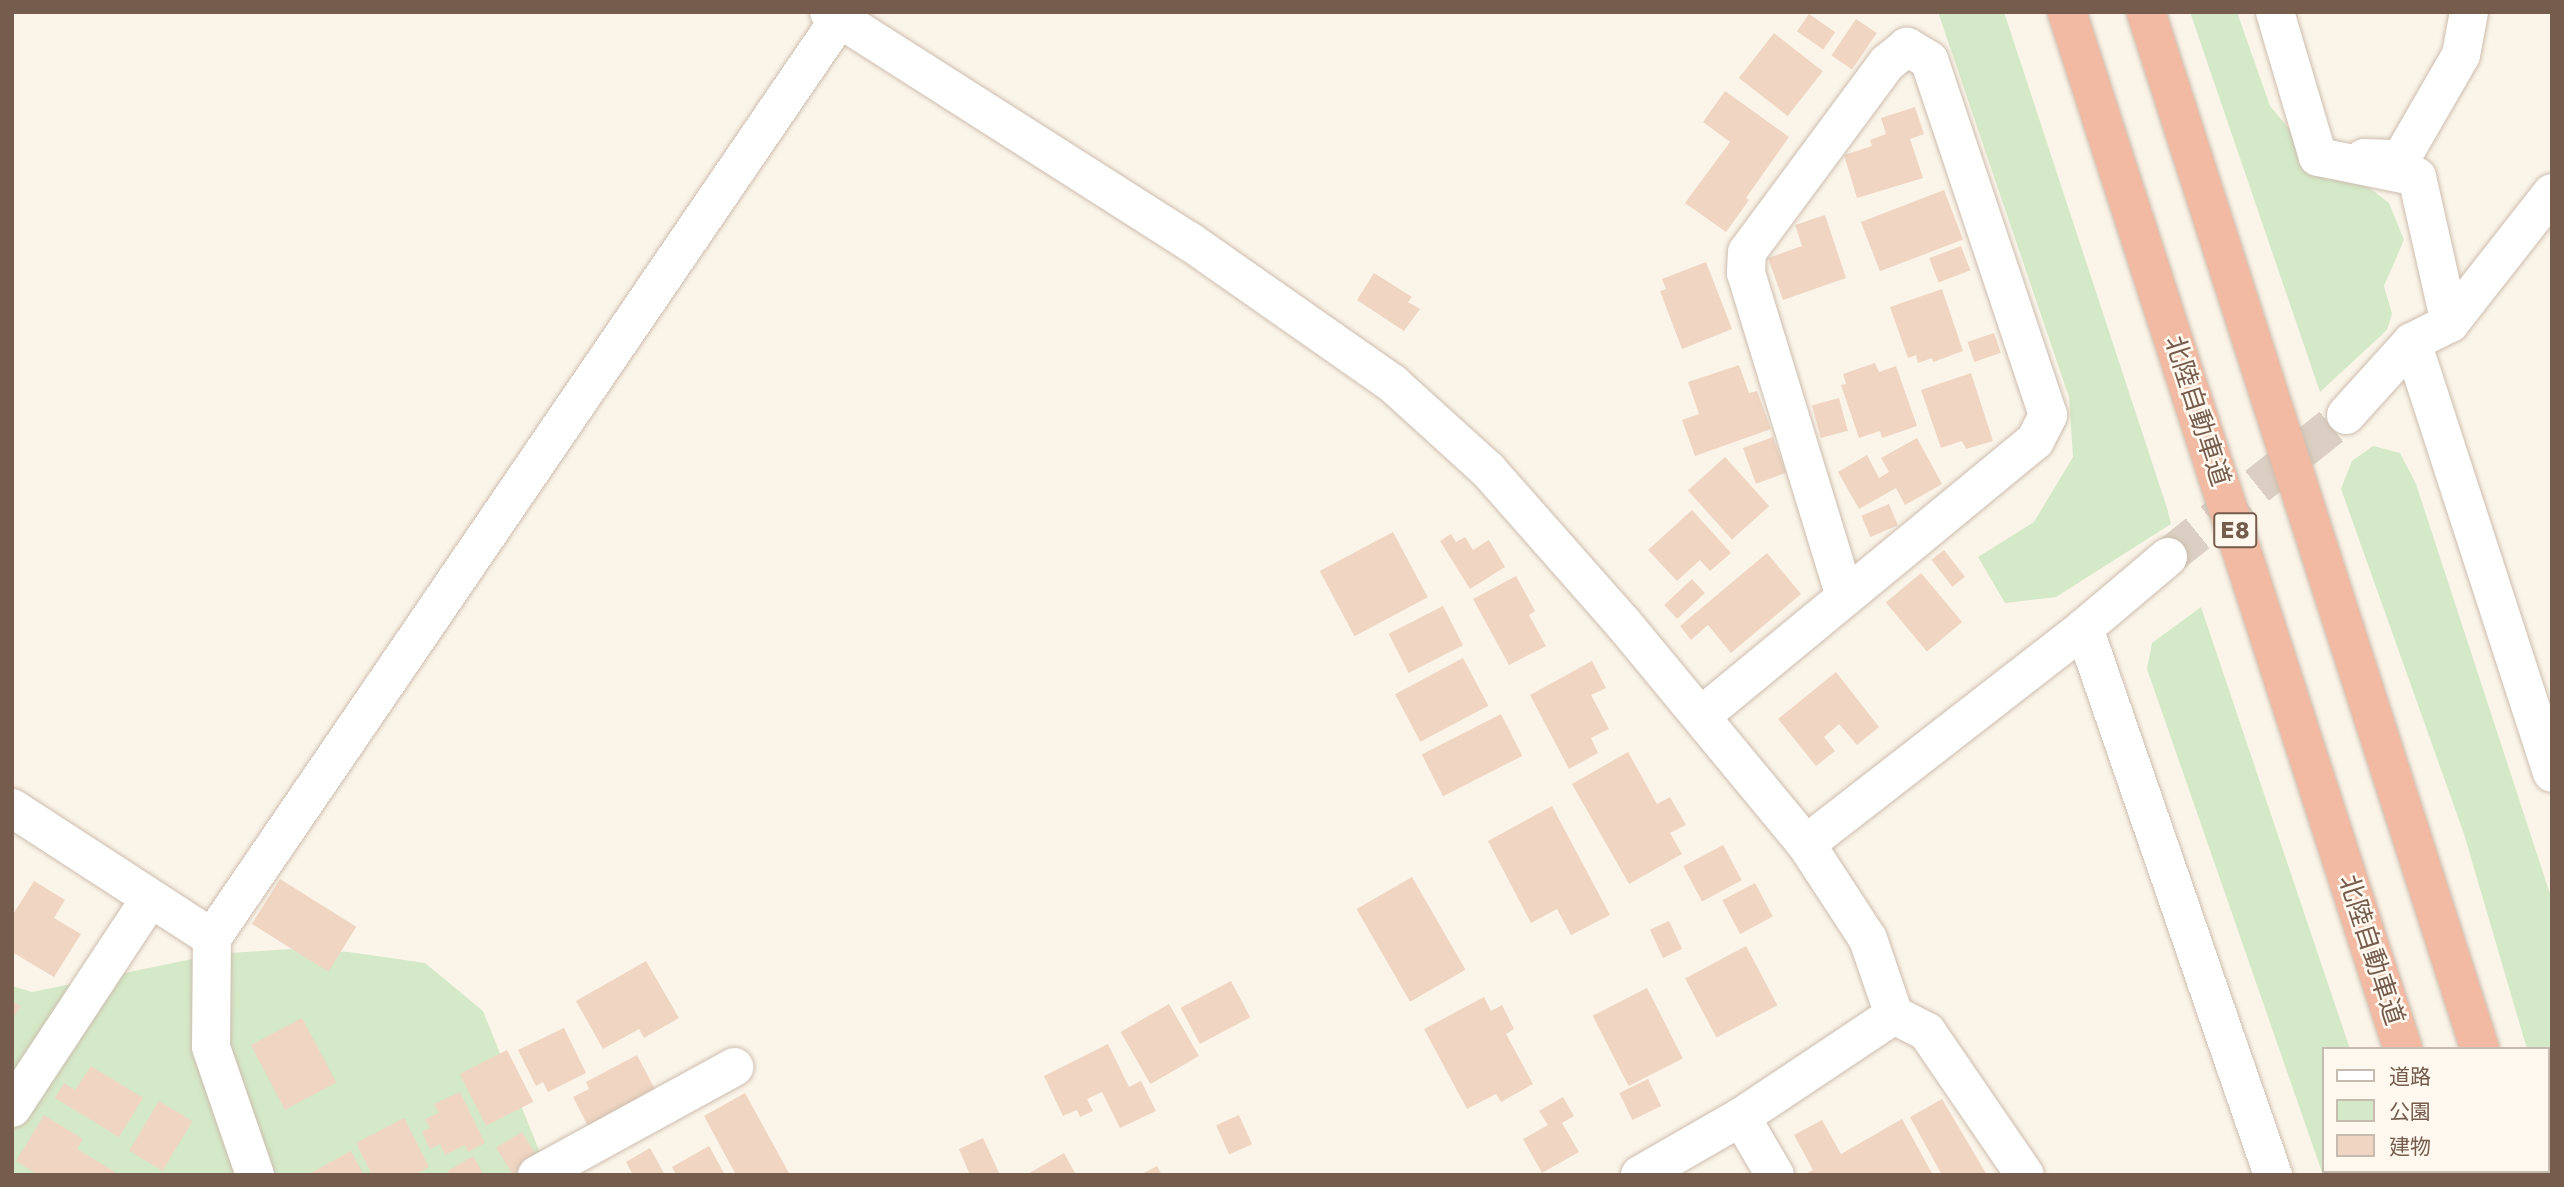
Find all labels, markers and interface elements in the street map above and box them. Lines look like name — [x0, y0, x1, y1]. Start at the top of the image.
street label: 北陸自動車道 — [2158, 332, 2236, 490]
road number: E8 — [2212, 509, 2258, 550]
street label: 北陸自動車道 — [2332, 871, 2410, 1029]
legend — [2322, 1047, 2550, 1173]
text: 道路 — [2389, 1062, 2431, 1092]
text: 公園 — [2389, 1097, 2431, 1127]
text: 建物 — [2389, 1132, 2431, 1162]

